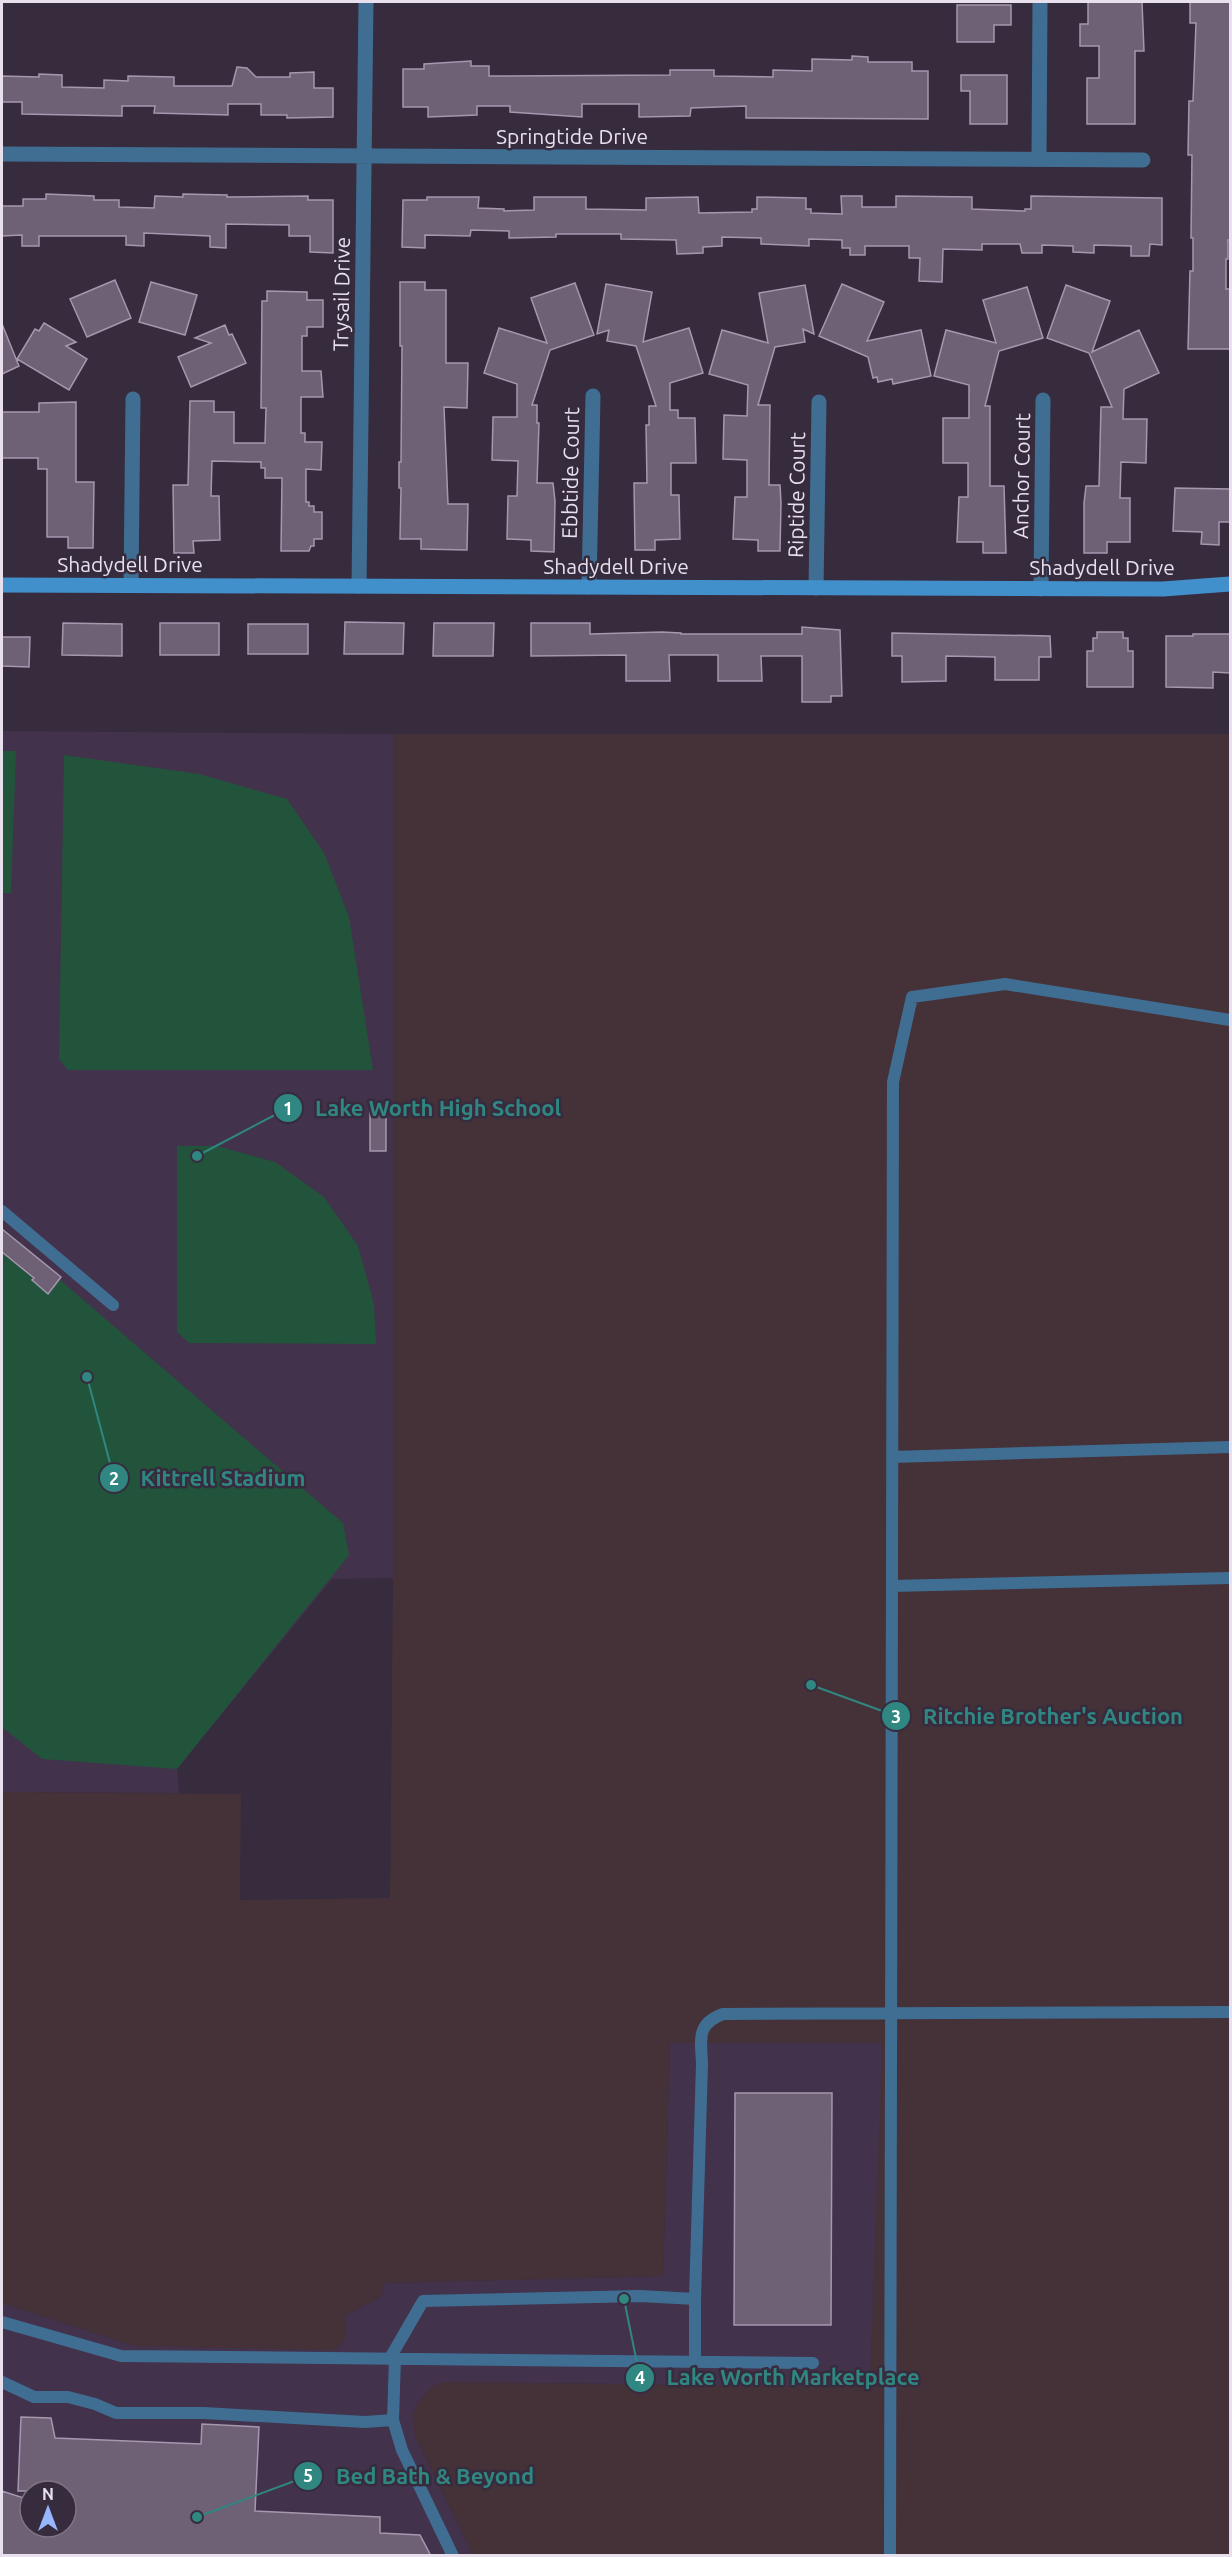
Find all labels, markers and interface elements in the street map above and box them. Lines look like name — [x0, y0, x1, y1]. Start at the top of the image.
street label: Springtide Drive — [496, 124, 648, 148]
street label: Trysail Drive — [328, 237, 354, 351]
street label: Ebbtide Court — [557, 407, 583, 539]
street label: Anchor Court — [1008, 413, 1034, 539]
street label: Riptide Court — [783, 432, 809, 558]
street label: Shadydell Drive — [57, 552, 203, 576]
street label: Shadydell Drive — [543, 554, 689, 578]
street label: Shadydell Drive — [1029, 555, 1175, 579]
callout: Lake Worth High School — [273, 1088, 573, 1128]
text: Lake Worth High School — [315, 1095, 561, 1120]
text: 1 — [283, 1098, 293, 1118]
callout: Kittrell Stadium — [99, 1458, 317, 1498]
text: Kittrell Stadium — [141, 1465, 305, 1490]
text: 2 — [109, 1468, 119, 1488]
callout: Ritchie Brother's Auction — [881, 1696, 1195, 1736]
text: Ritchie Brother's Auction — [923, 1703, 1183, 1728]
text: 3 — [891, 1706, 901, 1726]
callout: Lake Worth Marketplace — [625, 2358, 932, 2398]
text: Lake Worth Marketplace — [666, 2364, 920, 2389]
text: 4 — [635, 2367, 645, 2387]
callout: Bed Bath & Beyond — [293, 2456, 546, 2496]
text: Bed Bath & Beyond — [336, 2463, 534, 2488]
text: 5 — [303, 2465, 313, 2485]
north arrow — [18, 2479, 78, 2539]
text: N — [42, 2485, 54, 2503]

